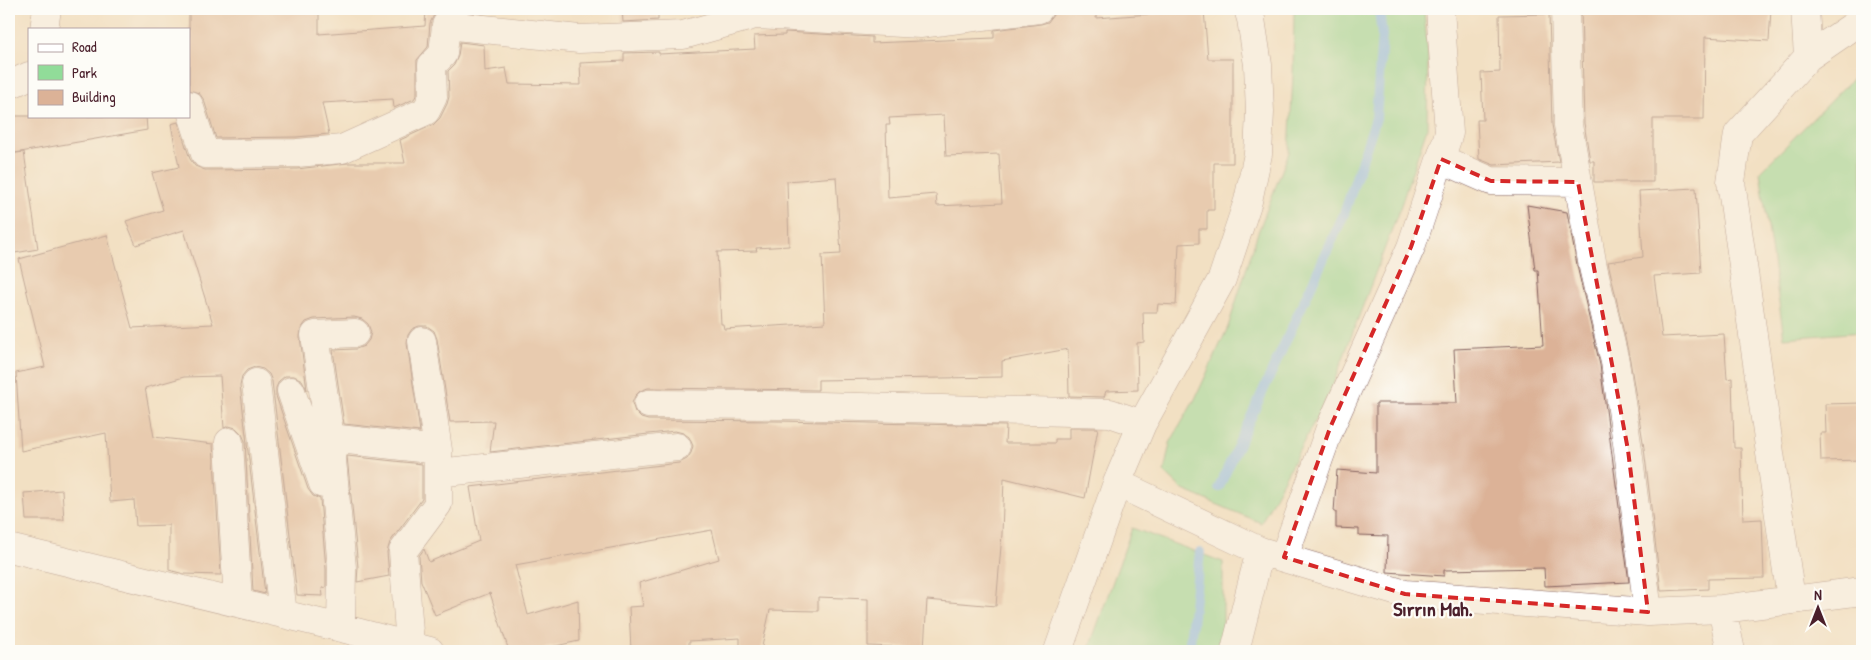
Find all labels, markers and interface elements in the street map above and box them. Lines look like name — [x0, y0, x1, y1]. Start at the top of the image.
legend — [28, 28, 190, 118]
text: Road — [72, 36, 97, 57]
text: Park — [72, 62, 97, 83]
text: Building — [72, 86, 116, 107]
north arrow — [1794, 582, 1844, 632]
text: N — [1814, 585, 1822, 604]
district label: Sırrın Mah. — [1393, 595, 1473, 622]

